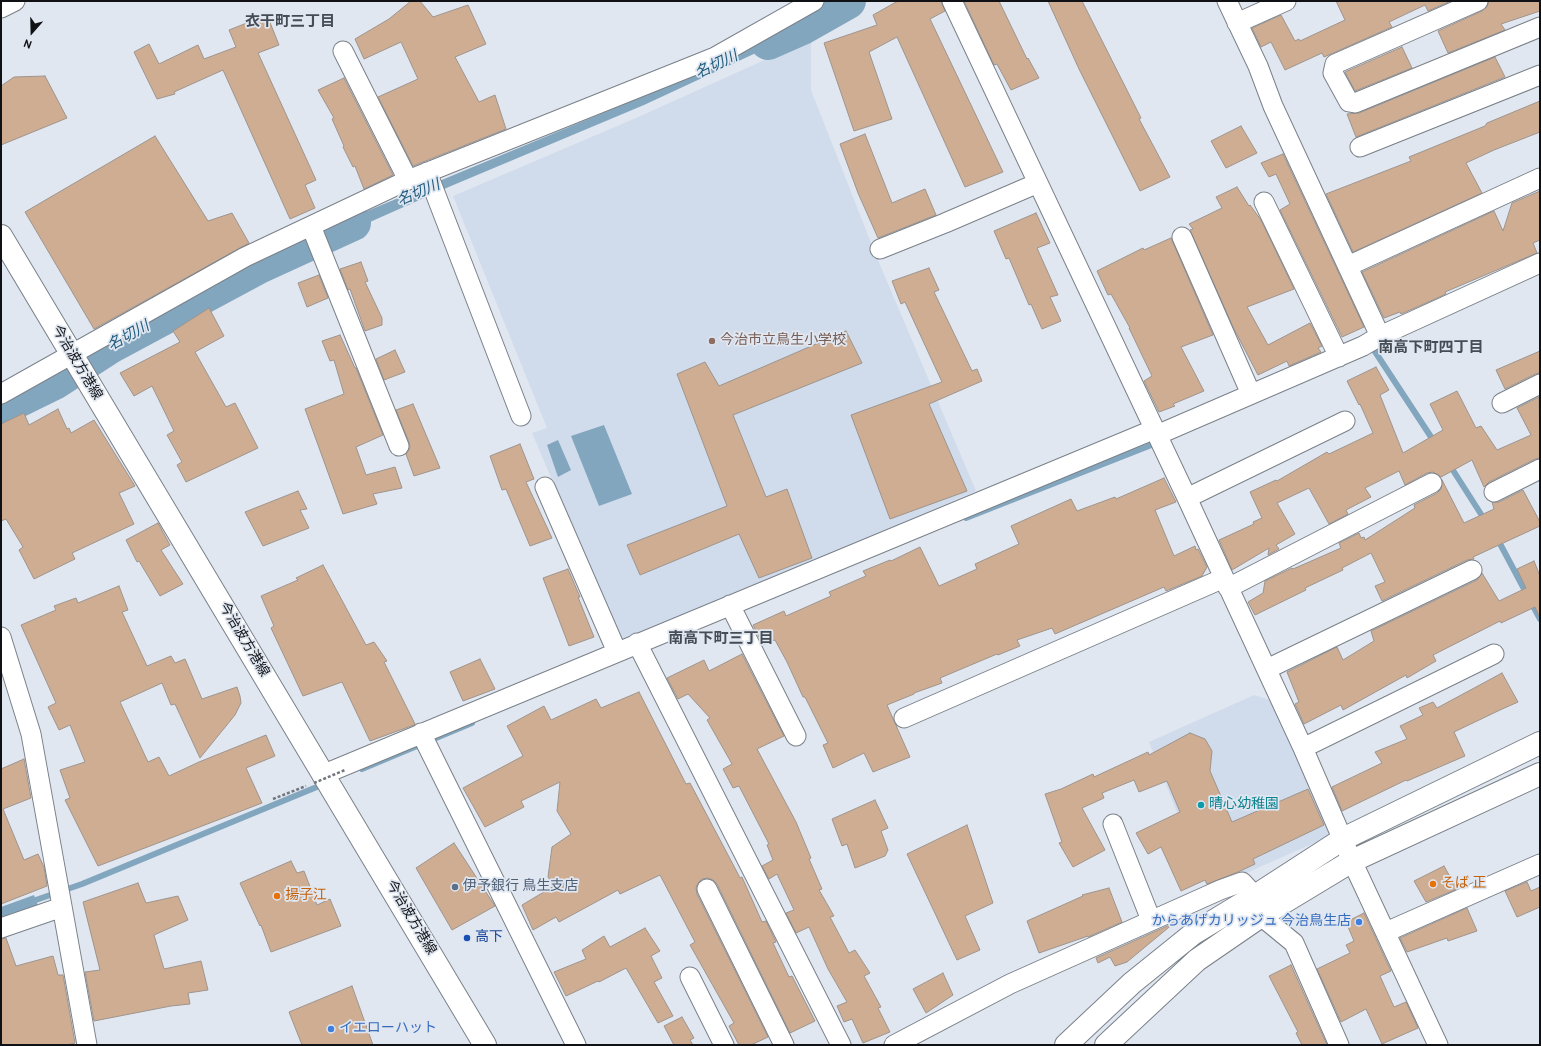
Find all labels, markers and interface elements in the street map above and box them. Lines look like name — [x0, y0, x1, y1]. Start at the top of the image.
north arrow — [12, 12, 52, 52]
district label: 衣干町三丁目 — [245, 14, 335, 32]
text: N — [22, 35, 34, 51]
water label: 名切川 — [693, 48, 741, 84]
water label: 名切川 — [395, 177, 443, 211]
water label: 名切川 — [105, 318, 153, 356]
street label: 今治波方港線 — [47, 323, 105, 403]
place label: 今治市立鳥生小学校 — [720, 333, 846, 349]
marker: 今治市立鳥生小学校 — [707, 336, 717, 346]
district label: 南高下町四丁目 — [1379, 340, 1483, 358]
street label: 今治波方港線 — [214, 600, 272, 680]
district label: 南高下町三丁目 — [669, 631, 773, 649]
place label: 晴心幼稚園 — [1209, 797, 1279, 813]
marker: 晴心幼稚園 — [1196, 800, 1206, 810]
place label: そば 正 — [1441, 876, 1486, 892]
street label: 今治波方港線 — [381, 878, 439, 958]
place label: 伊予銀行 鳥生支店 — [463, 879, 578, 895]
marker: そば 正 — [1428, 879, 1438, 889]
marker: 伊予銀行 鳥生支店 — [450, 882, 460, 892]
place label: 揚子江 — [285, 888, 327, 904]
marker: 揚子江 — [272, 891, 282, 901]
place label: からあげカリッジュ 今治鳥生店 — [1152, 914, 1351, 930]
marker: からあげカリッジュ 今治鳥生店 — [1354, 917, 1364, 927]
place label: 高下 — [475, 930, 503, 946]
marker: 高下 — [462, 933, 472, 943]
place label: イエローハット — [339, 1021, 437, 1037]
marker: イエローハット — [326, 1024, 336, 1034]

